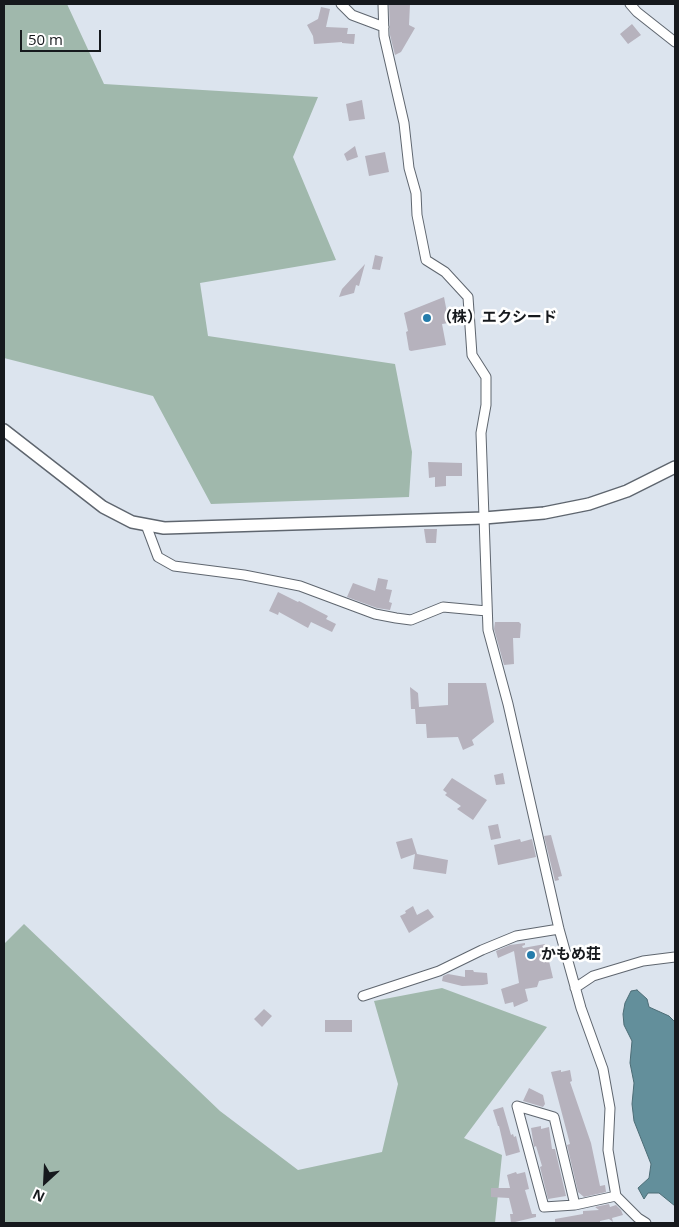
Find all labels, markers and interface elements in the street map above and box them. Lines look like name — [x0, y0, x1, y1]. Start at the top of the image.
scale bar — [22, 20, 104, 52]
text: 50 m — [28, 29, 63, 49]
place label: （株）エクシード — [437, 309, 557, 327]
marker: （株）エクシード — [421, 312, 433, 324]
place label: かもめ荘 — [541, 946, 601, 964]
marker: かもめ荘 — [525, 949, 537, 961]
north arrow — [20, 1157, 70, 1207]
text: N — [29, 1185, 48, 1207]

